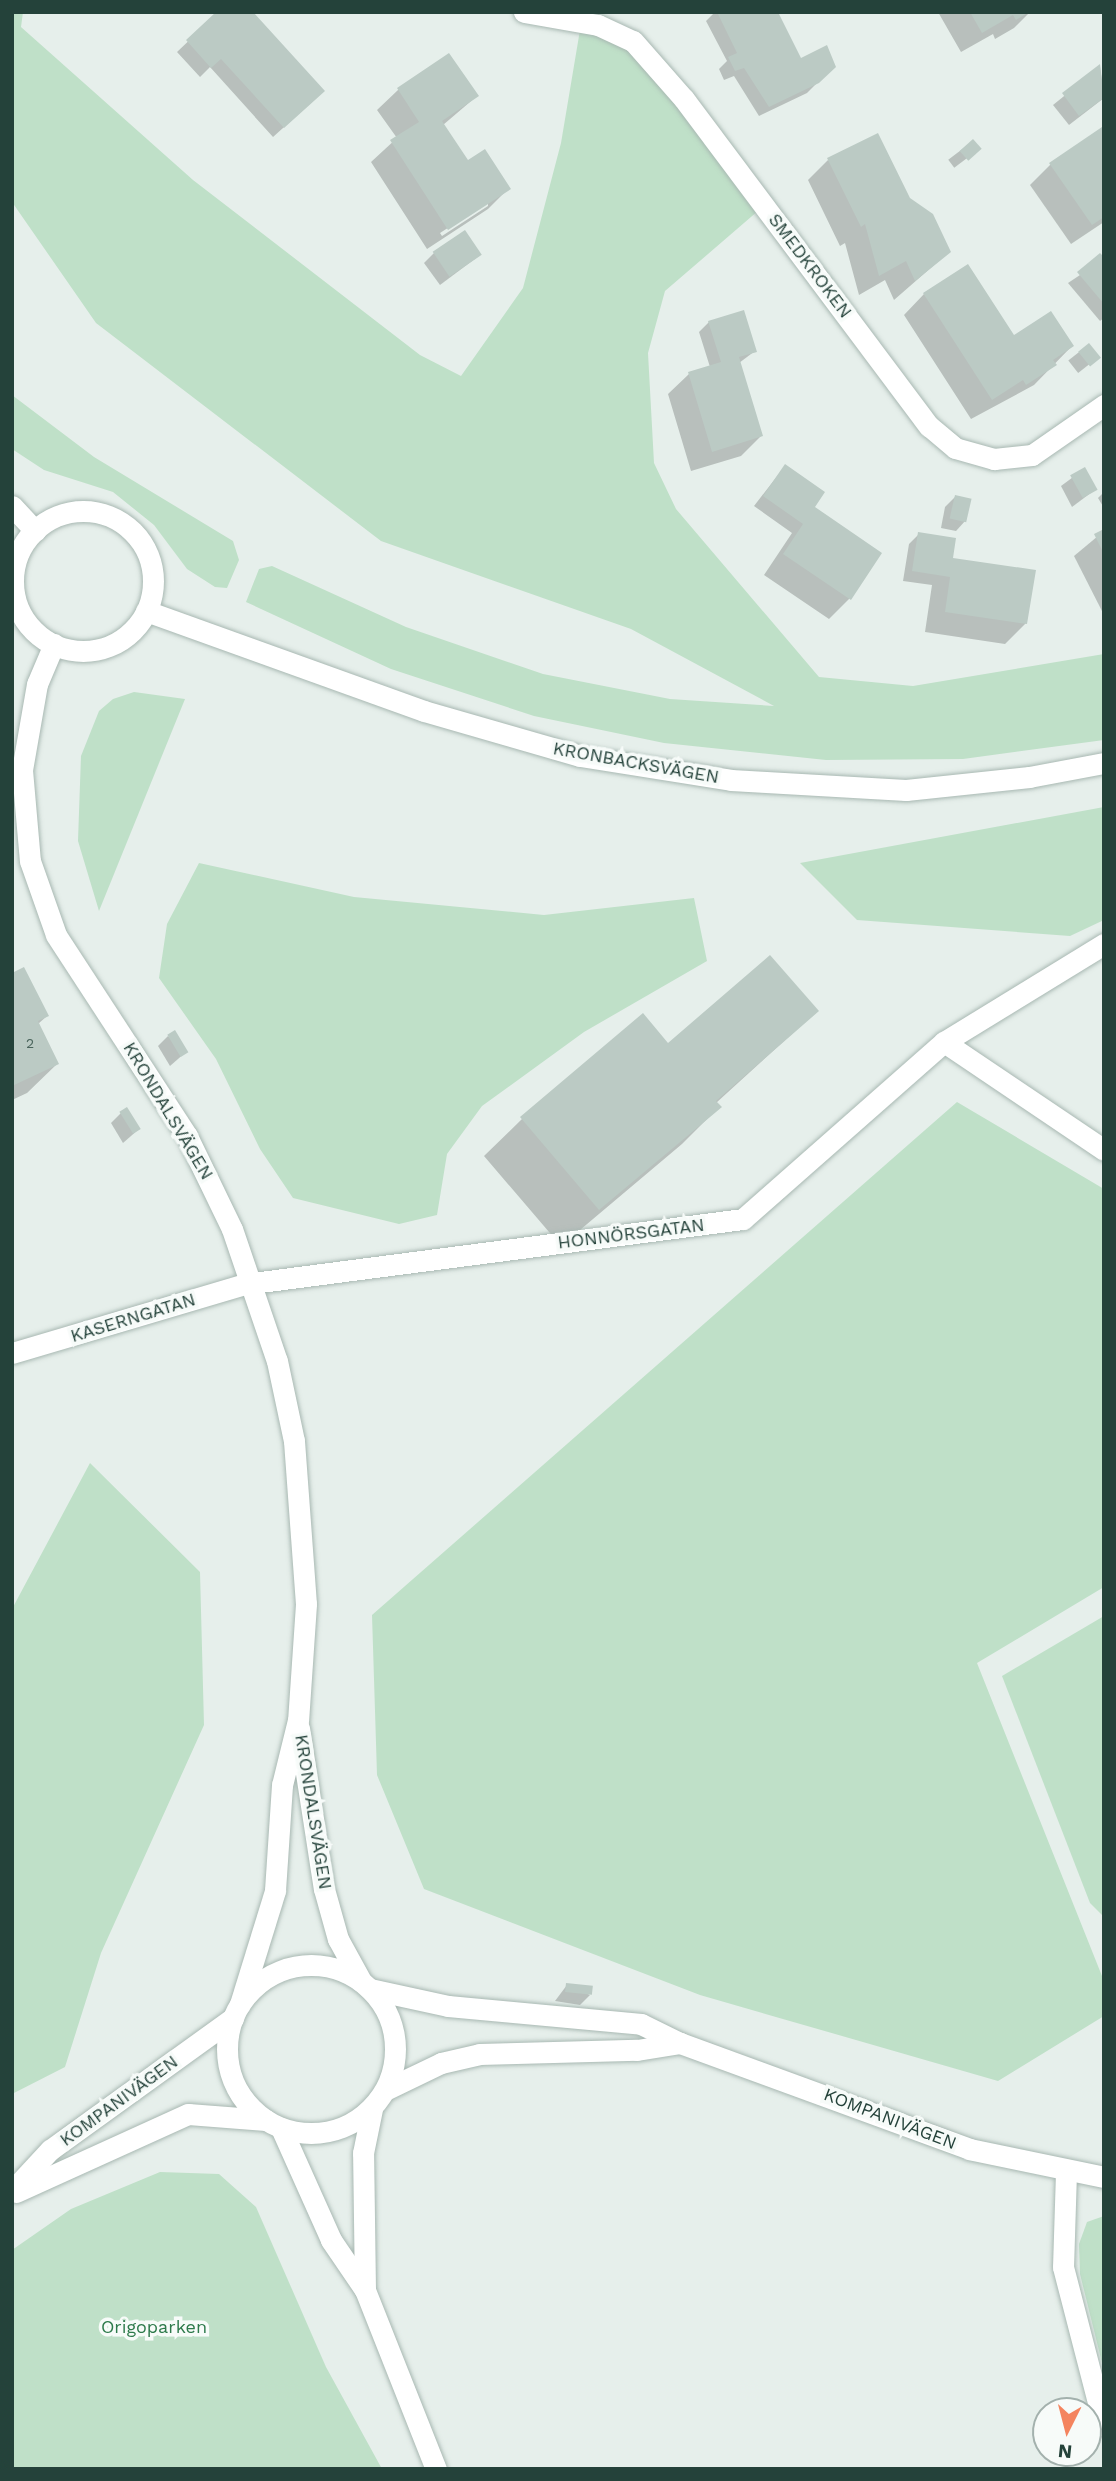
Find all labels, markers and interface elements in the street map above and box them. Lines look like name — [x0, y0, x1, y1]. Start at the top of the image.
street label: SMEDKROKEN — [764, 210, 856, 322]
street label: KRONBACKSVÄGEN — [551, 738, 721, 788]
house number: 2 — [26, 1035, 34, 1051]
street label: KRONDALSVÄGEN — [118, 1038, 218, 1184]
street label: HONNÖRSGATAN — [556, 1214, 706, 1254]
street label: KASERNGATAN — [68, 1289, 198, 1347]
street label: KRONDALSVÄGEN — [290, 1733, 336, 1891]
street label: KOMPANIVÄGEN — [56, 2051, 182, 2151]
street label: KOMPANIVÄGEN — [821, 2084, 959, 2154]
park label: Origoparken — [101, 2316, 207, 2338]
north arrow — [1032, 2397, 1102, 2467]
text: N — [1057, 2439, 1073, 2464]

